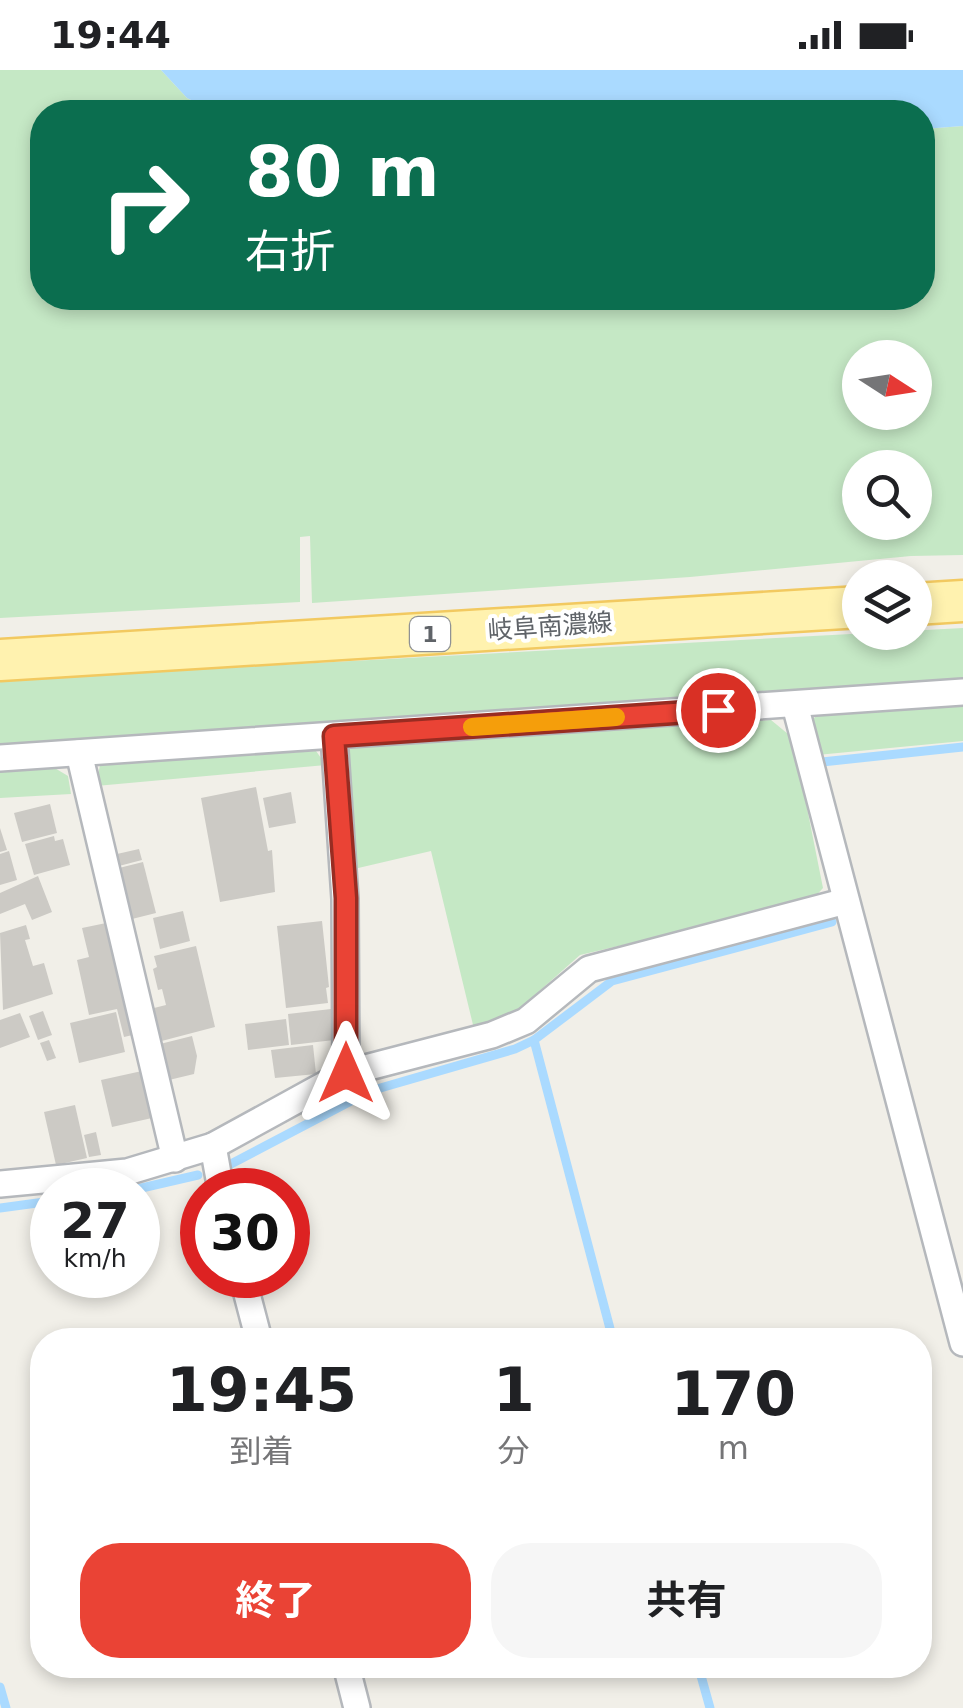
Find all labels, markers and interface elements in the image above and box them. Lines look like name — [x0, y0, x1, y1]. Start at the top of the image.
text: 19:44 — [50, 13, 171, 57]
text: 80 m — [245, 131, 440, 213]
icon: right — [80, 140, 210, 270]
text: 右折 — [245, 225, 335, 278]
north arrow — [842, 340, 932, 430]
map controls — [842, 340, 932, 650]
button: search — [842, 450, 932, 540]
button: layers — [842, 560, 932, 650]
street label: 岐阜南濃線 — [487, 608, 613, 645]
road number: 1 — [410, 617, 450, 651]
pin — [676, 668, 761, 753]
icon: arrive — [691, 683, 746, 738]
position arrow — [294, 1021, 398, 1125]
speed limit sign: 30 — [180, 1168, 310, 1298]
text: 27 — [60, 1192, 130, 1250]
text: km/h — [63, 1244, 127, 1273]
text: 19:45 — [166, 1355, 357, 1425]
text: 1 — [493, 1355, 535, 1425]
text: 170 — [671, 1359, 796, 1429]
text: m — [718, 1429, 749, 1467]
text: 到着 — [229, 1432, 294, 1470]
text: 分 — [498, 1432, 530, 1470]
button: 終了 — [80, 1543, 471, 1658]
button: 共有 — [491, 1543, 882, 1658]

